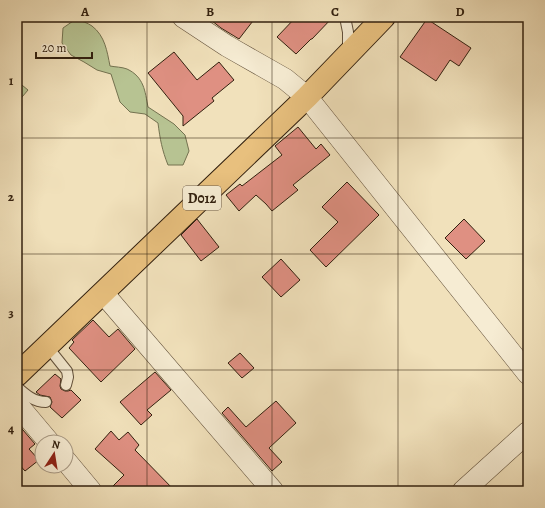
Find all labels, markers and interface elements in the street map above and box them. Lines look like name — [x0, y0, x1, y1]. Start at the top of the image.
text: A — [80, 3, 90, 20]
text: B — [206, 3, 214, 20]
text: C — [331, 3, 339, 20]
text: D — [455, 3, 465, 20]
scale bar — [36, 34, 92, 60]
text: 20 m — [42, 40, 66, 56]
text: 1 — [9, 72, 14, 89]
road number: D012 — [183, 186, 221, 210]
text: 2 — [8, 188, 15, 205]
text: 3 — [8, 304, 14, 321]
text: 4 — [8, 420, 14, 437]
north arrow — [34, 434, 74, 474]
text: N — [50, 437, 61, 453]

